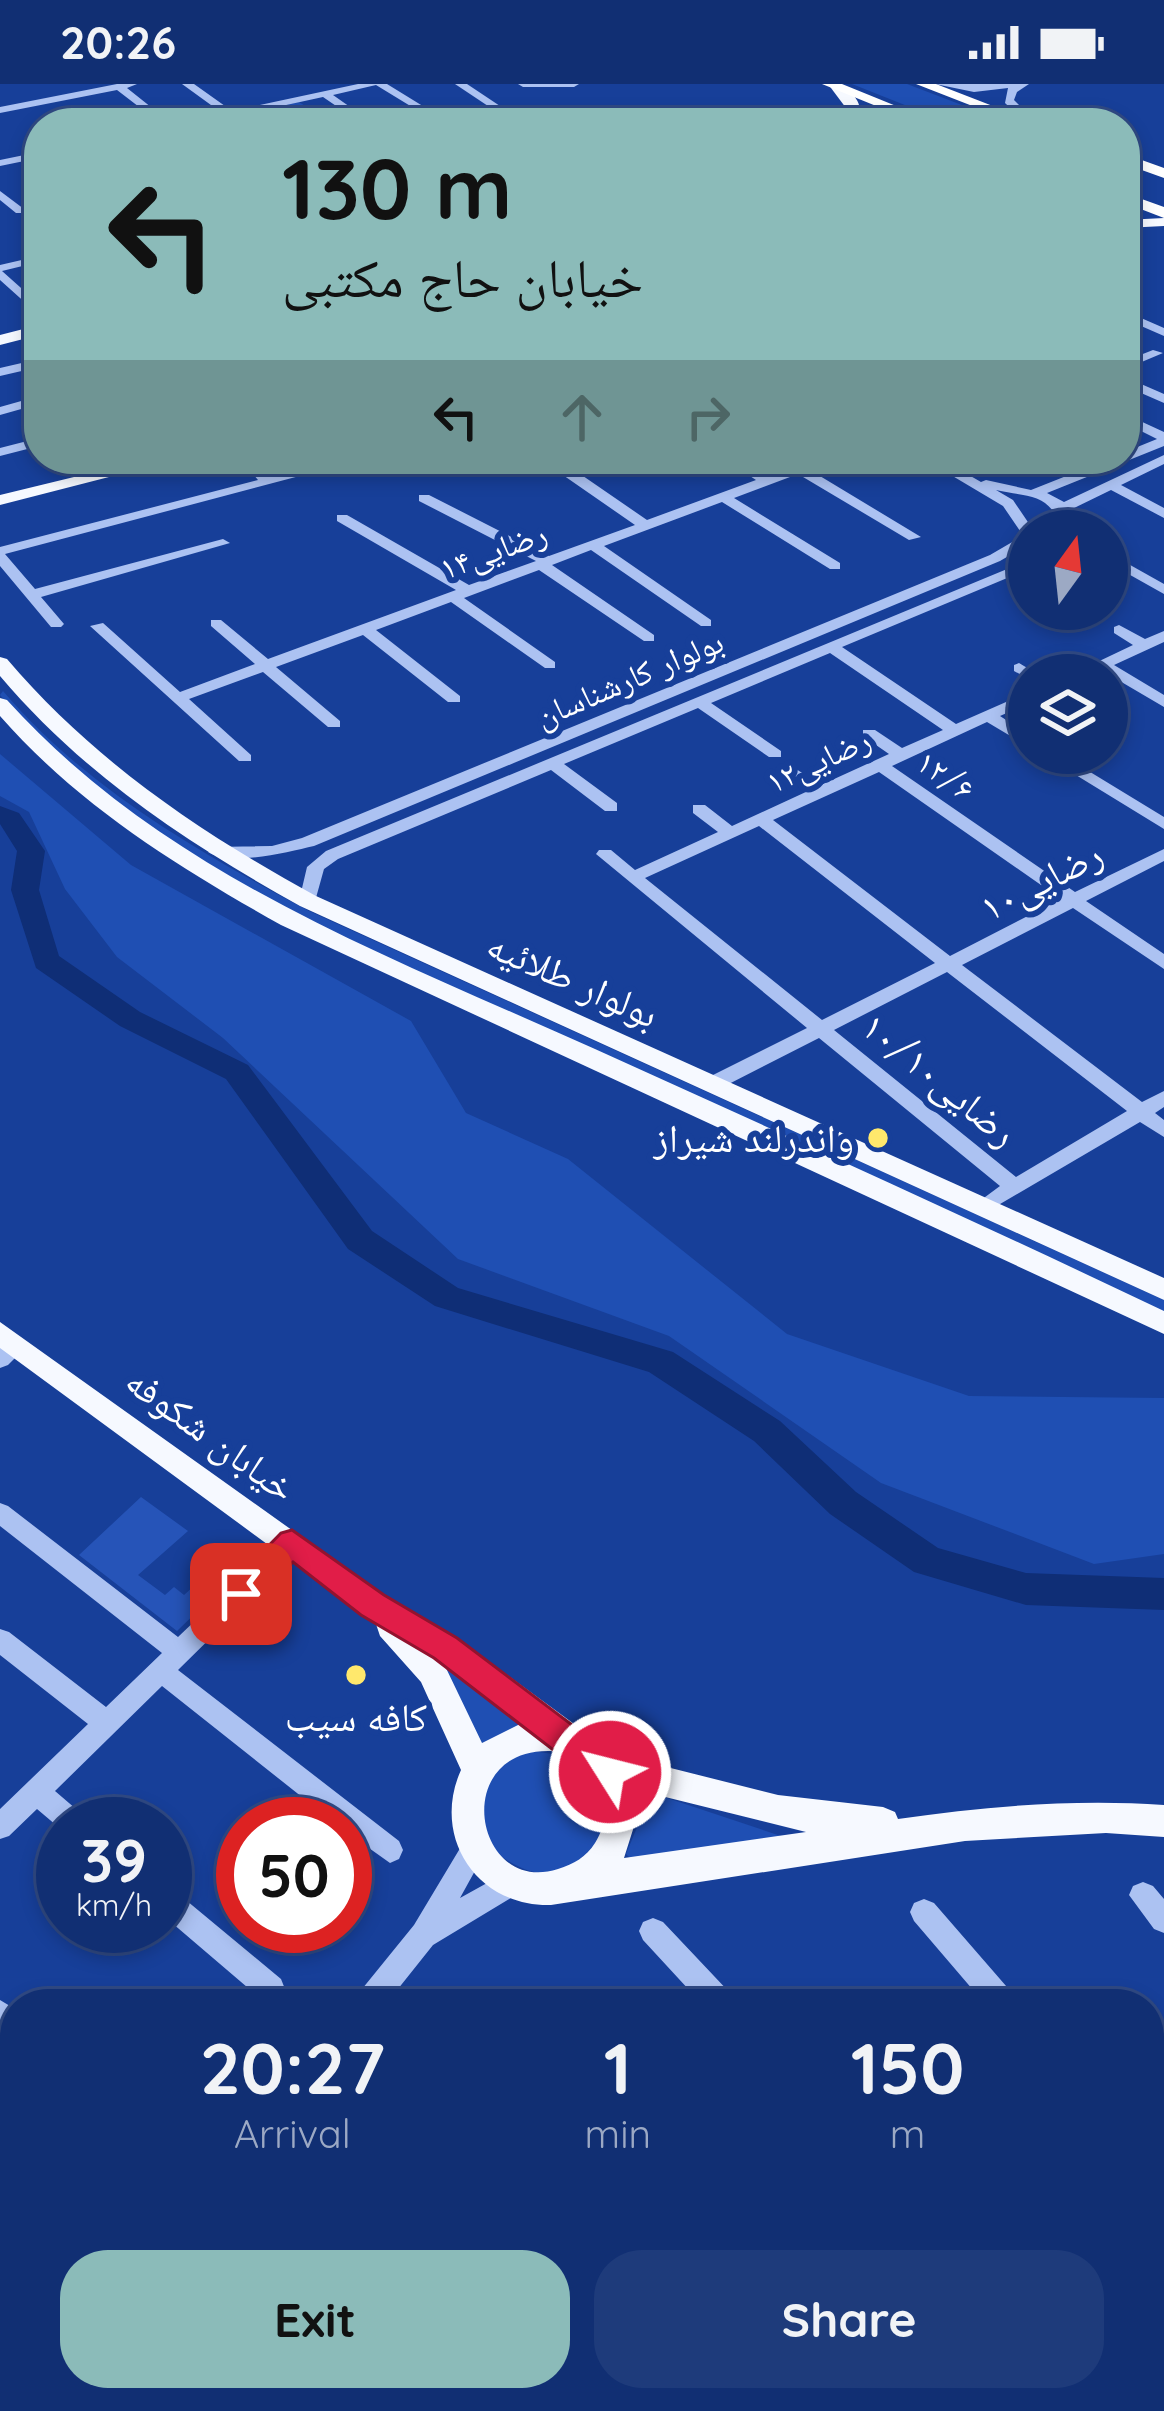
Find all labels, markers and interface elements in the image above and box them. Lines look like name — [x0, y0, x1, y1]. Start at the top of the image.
text: 20:26 — [60, 14, 176, 70]
text: 130 m — [282, 135, 512, 240]
icon: left — [84, 156, 240, 312]
text: خیابان حاج مکتبی — [282, 243, 643, 311]
icon: left — [423, 384, 489, 450]
icon: ahead — [549, 384, 615, 450]
icon: right — [675, 384, 741, 450]
north arrow — [1008, 510, 1128, 630]
map controls — [1008, 510, 1128, 774]
street label: رضایی۱۴ — [434, 511, 552, 589]
street label: بولوار کارشناسان — [529, 620, 729, 736]
button: layers — [1008, 654, 1128, 774]
street label: رضایی۱۲ — [759, 718, 877, 802]
street label: ۱۲/۶ — [909, 740, 983, 809]
street label: رضایی۱۰ — [971, 828, 1111, 932]
street label: بولوار طلائیه — [480, 919, 666, 1038]
street label: رضایی۱۰/۱۰ — [852, 1001, 1028, 1157]
place label: واندرلند شیراز — [653, 1113, 854, 1162]
marker: واندرلند شیراز — [865, 1125, 891, 1151]
street label: خیابان شکوفه — [117, 1355, 306, 1512]
pin — [190, 1543, 292, 1645]
icon: arrive — [208, 1561, 274, 1627]
marker: کافه سیب — [343, 1662, 369, 1688]
place label: کافه سیب — [285, 1692, 427, 1741]
position arrow — [547, 1709, 673, 1835]
speed limit sign: 50 — [216, 1797, 372, 1953]
text: 39 — [81, 1822, 147, 1897]
text: km/h — [76, 1886, 152, 1924]
text: 20:27 — [200, 2022, 385, 2112]
text: 1 — [604, 2022, 632, 2112]
text: 150 — [851, 2022, 964, 2112]
text: Arrival — [234, 2109, 351, 2158]
text: min — [585, 2109, 651, 2158]
text: m — [890, 2109, 925, 2158]
button: Exit — [60, 2250, 570, 2388]
button: Share — [594, 2250, 1104, 2388]

